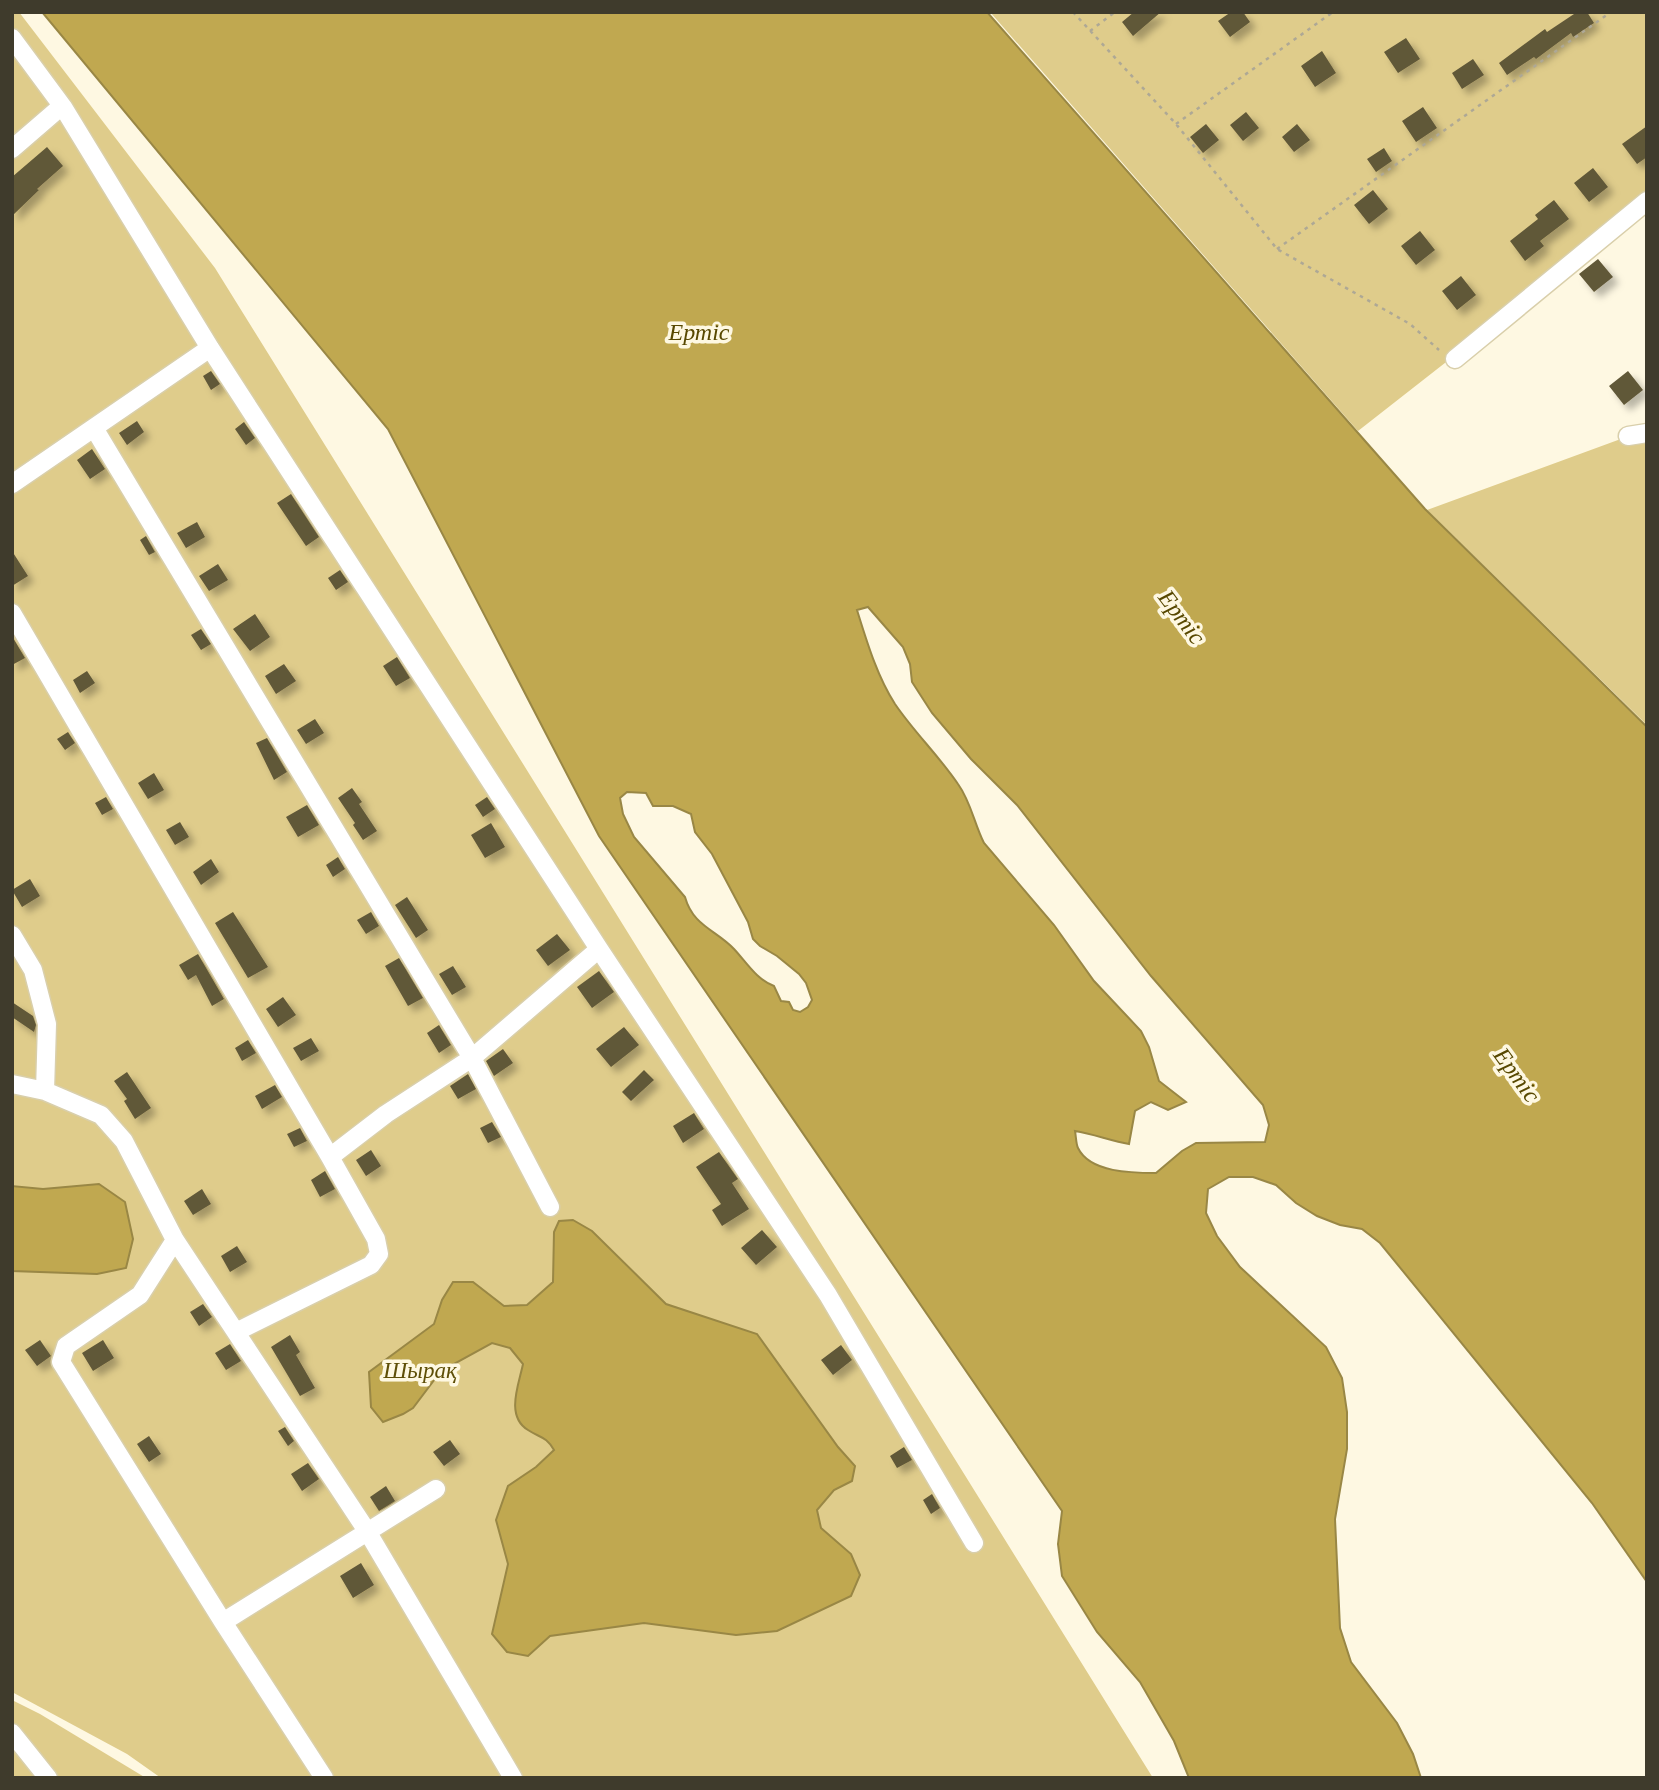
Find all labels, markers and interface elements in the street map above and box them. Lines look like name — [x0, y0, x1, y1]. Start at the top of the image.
water label: Ертіс — [668, 319, 730, 345]
water label: Ертіс — [1153, 584, 1211, 649]
water label: Ертіс — [1488, 1042, 1546, 1108]
park label: Шырақ — [382, 1358, 457, 1383]

